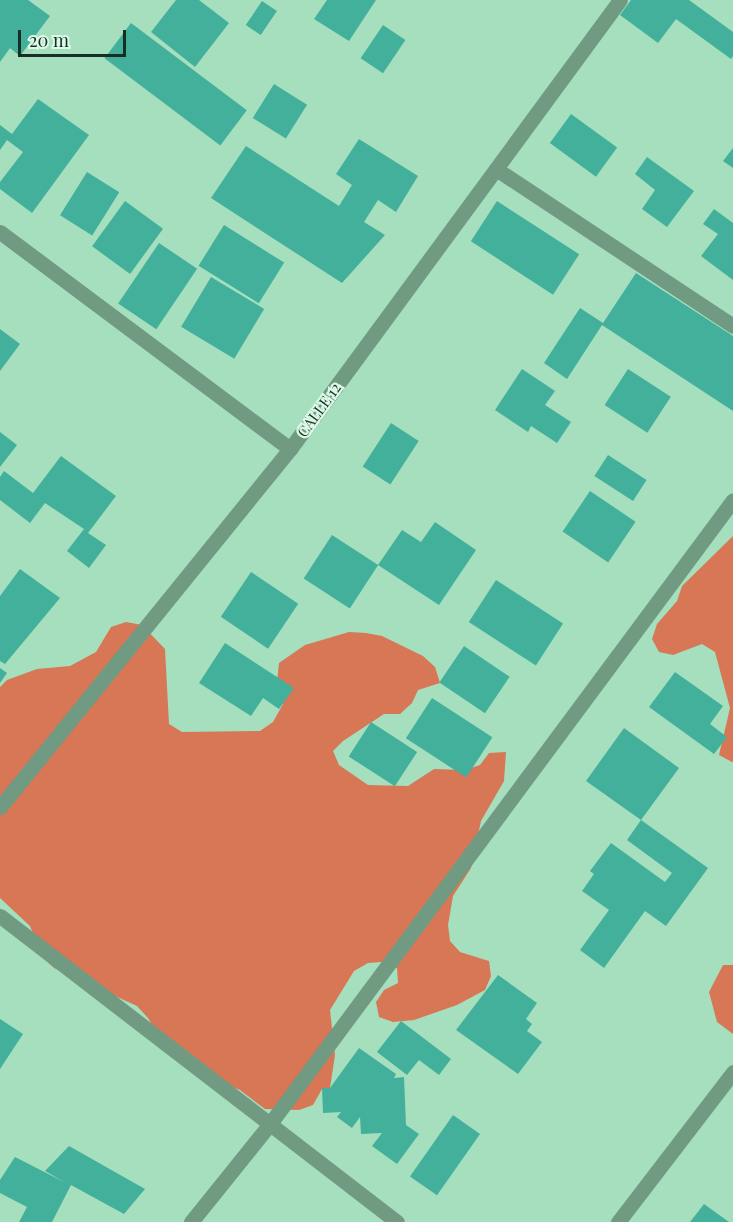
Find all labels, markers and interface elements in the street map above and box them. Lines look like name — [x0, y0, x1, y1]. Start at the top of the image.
scale bar — [21, 18, 129, 56]
text: 20 m — [29, 28, 69, 52]
street label: CALLE 12 — [293, 379, 345, 441]

